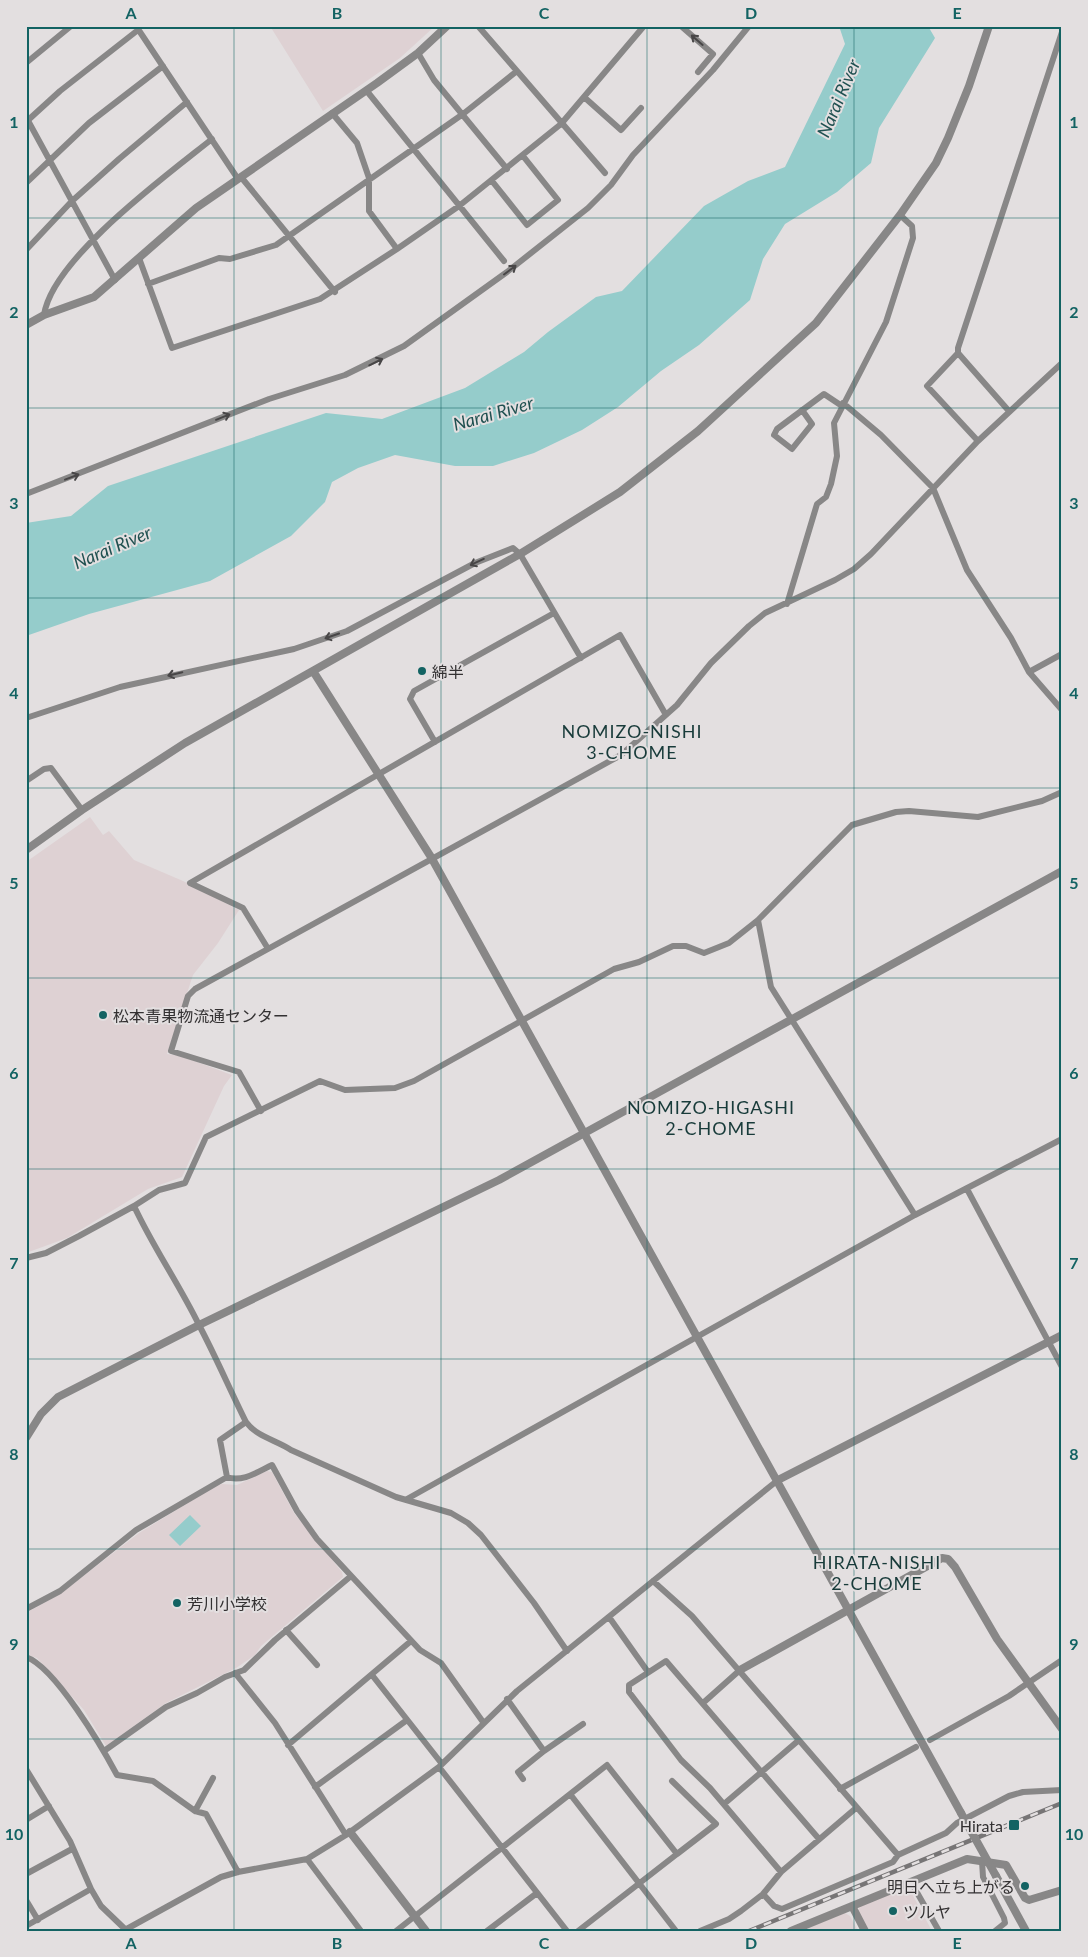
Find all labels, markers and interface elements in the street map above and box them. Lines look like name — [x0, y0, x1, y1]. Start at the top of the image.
text: A — [124, 3, 137, 22]
text: B — [332, 3, 342, 22]
text: C — [539, 3, 550, 22]
text: D — [745, 3, 757, 22]
text: E — [952, 3, 962, 22]
one-way arrow — [691, 35, 704, 46]
water label: Narai River — [812, 55, 865, 140]
text: 1 — [9, 112, 19, 131]
text: 1 — [1069, 112, 1079, 131]
one-way arrow — [503, 265, 517, 275]
text: 2 — [9, 302, 19, 321]
text: 2 — [1069, 302, 1079, 321]
one-way arrow — [368, 357, 383, 367]
water label: Narai River — [450, 391, 537, 435]
one-way arrow — [215, 412, 230, 421]
one-way arrow — [64, 472, 79, 481]
text: 3 — [9, 493, 19, 512]
text: 3 — [1069, 493, 1079, 512]
water label: Narai River — [70, 520, 155, 573]
one-way arrow — [470, 558, 485, 568]
one-way arrow — [325, 632, 341, 641]
place label: 綿半 — [432, 662, 464, 681]
marker: 綿半 — [416, 665, 428, 677]
one-way arrow — [167, 670, 183, 679]
text: 4 — [9, 683, 19, 702]
text: 4 — [1069, 683, 1079, 702]
district label: NOMIZO-NISHI 3-CHOME — [562, 720, 702, 763]
text: 5 — [9, 873, 19, 892]
text: 5 — [1069, 873, 1079, 892]
place label: 松本青果物流通センター — [113, 1006, 289, 1025]
marker: 松本青果物流通センター — [97, 1009, 109, 1021]
text: 6 — [9, 1063, 19, 1082]
text: 6 — [1069, 1063, 1079, 1082]
district label: NOMIZO-HIGASHI 2-CHOME — [627, 1096, 795, 1139]
text: 7 — [9, 1253, 19, 1272]
text: 7 — [1069, 1253, 1079, 1272]
text: 8 — [9, 1444, 19, 1463]
text: 8 — [1069, 1444, 1079, 1463]
district label: HIRATA-NISHI 2-CHOME — [813, 1551, 941, 1594]
place label: 芳川小学校 — [187, 1594, 267, 1613]
marker: 芳川小学校 — [171, 1597, 183, 1609]
text: 9 — [9, 1634, 19, 1653]
text: 9 — [1069, 1634, 1079, 1653]
place label: Hirata — [960, 1816, 1003, 1835]
marker: Hirata — [1007, 1818, 1021, 1832]
text: 10 — [5, 1824, 23, 1843]
text: 10 — [1065, 1824, 1083, 1843]
place label: 明日へ立ち上がる — [887, 1877, 1015, 1896]
marker: 明日へ立ち上がる — [1019, 1880, 1031, 1892]
place label: ツルヤ — [903, 1902, 951, 1921]
marker: ツルヤ — [887, 1905, 899, 1917]
text: A — [124, 1933, 137, 1952]
text: B — [332, 1933, 342, 1952]
text: C — [539, 1933, 550, 1952]
text: D — [745, 1933, 757, 1952]
text: E — [952, 1933, 962, 1952]

